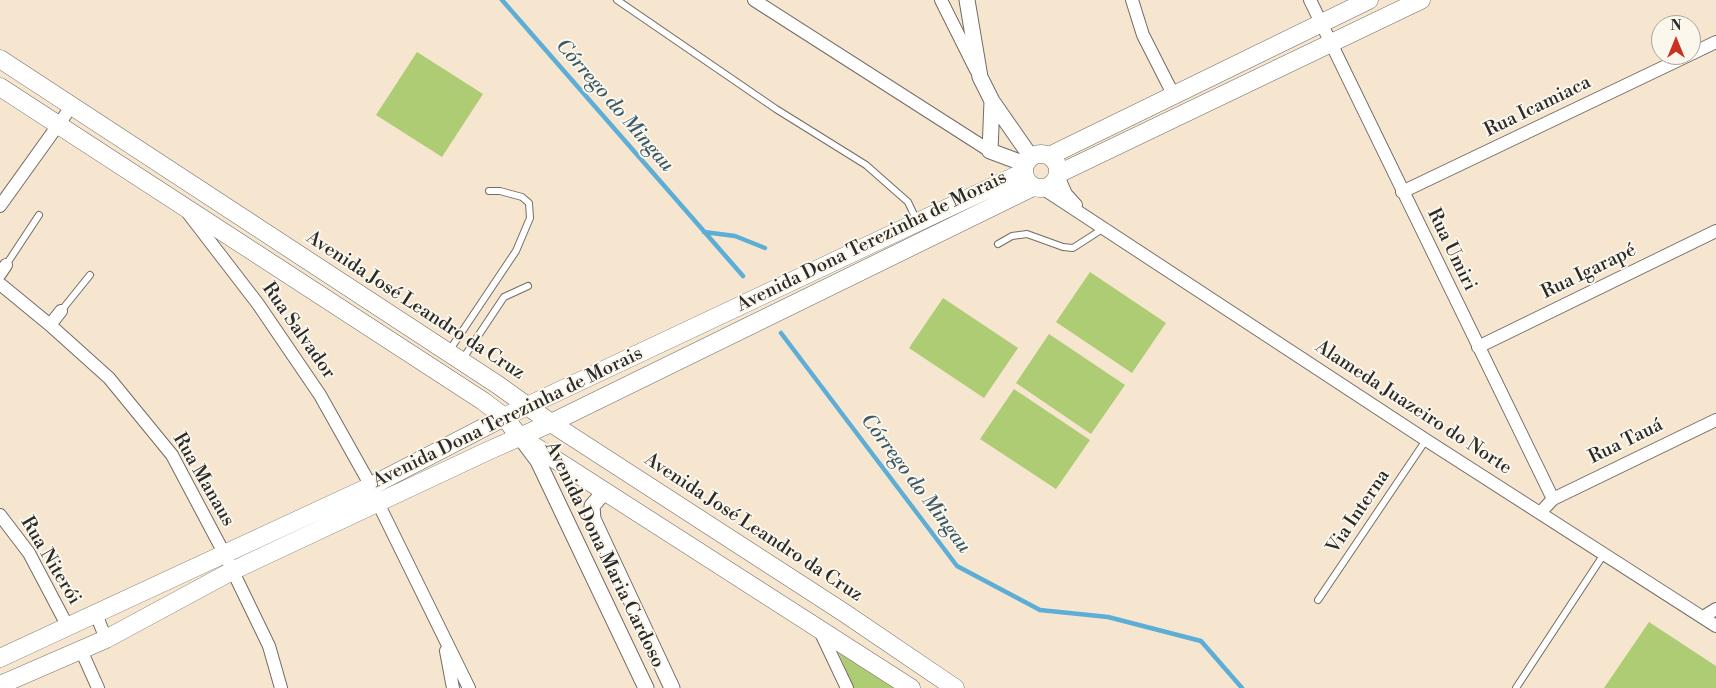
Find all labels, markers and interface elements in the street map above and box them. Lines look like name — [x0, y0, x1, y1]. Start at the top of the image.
north arrow — [1651, 15, 1701, 65]
text: N — [1670, 17, 1682, 35]
water label: Córrego do Mingau — [550, 35, 678, 177]
street label: Rua Icamiaca — [1481, 71, 1595, 143]
street label: Avenida Dona Terezinha de Morais — [733, 167, 1011, 317]
street label: Rua Umiri — [1421, 205, 1481, 295]
street label: Avenida José Leandro da Cruz — [301, 227, 529, 385]
street label: Rua Igarapé — [1538, 239, 1640, 305]
street label: Rua Salvador — [256, 278, 340, 384]
street label: Alameda Juazeiro do Norte — [1310, 336, 1516, 480]
street label: Avenida Dona Terezinha de Morais — [369, 343, 647, 493]
water label: Córrego do Mingau — [855, 410, 975, 558]
street label: Rua Tauá — [1585, 414, 1667, 470]
street label: Rua Manaus — [167, 429, 239, 531]
street label: Avenida Dona Maria Cardoso — [539, 438, 669, 672]
street label: Avenida José Leandro da Cruz — [639, 449, 867, 607]
street label: Via Interna — [1323, 466, 1395, 558]
street label: Rua Niterói — [15, 513, 85, 609]

